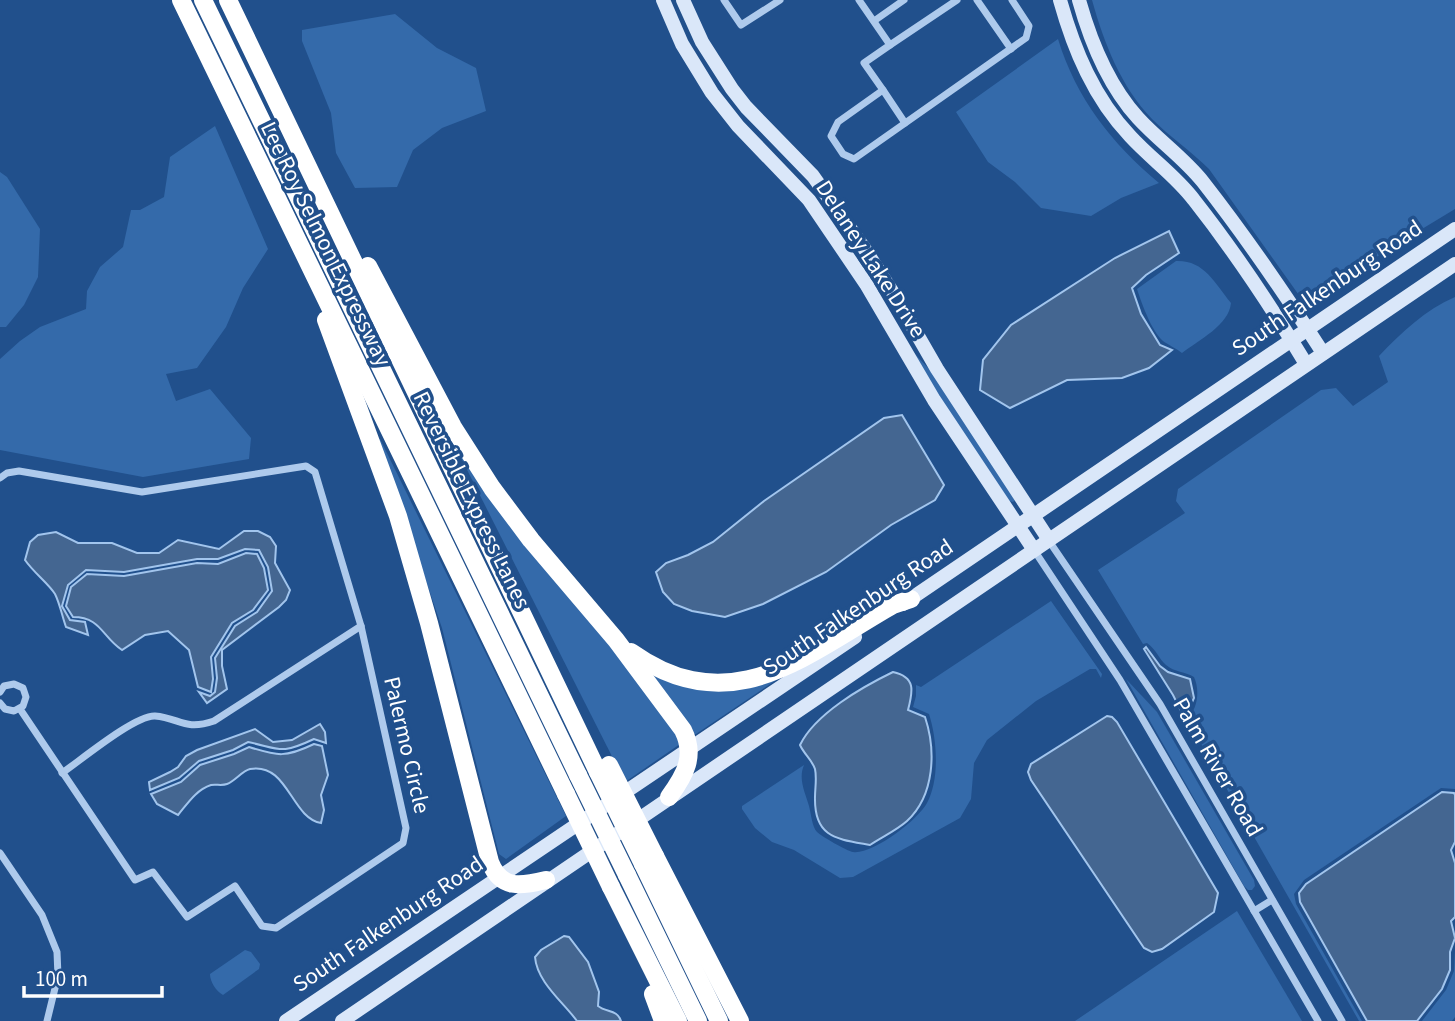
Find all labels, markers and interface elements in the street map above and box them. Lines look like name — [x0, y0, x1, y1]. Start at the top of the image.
street label: Lee Roy Selmon Expressway — [252, 116, 400, 372]
street label: Delaney Lake Drive — [808, 174, 934, 344]
street label: South Falkenburg Road — [1225, 212, 1429, 364]
street label: Reversible Express Lanes — [405, 386, 539, 614]
street label: South Falkenburg Road — [756, 531, 960, 683]
street label: Palermo Circle — [375, 673, 439, 817]
street label: Palm River Road — [1165, 691, 1271, 843]
street label: South Falkenburg Road — [286, 848, 490, 1000]
scale bar — [24, 954, 163, 998]
text: 100 m — [35, 964, 88, 994]

